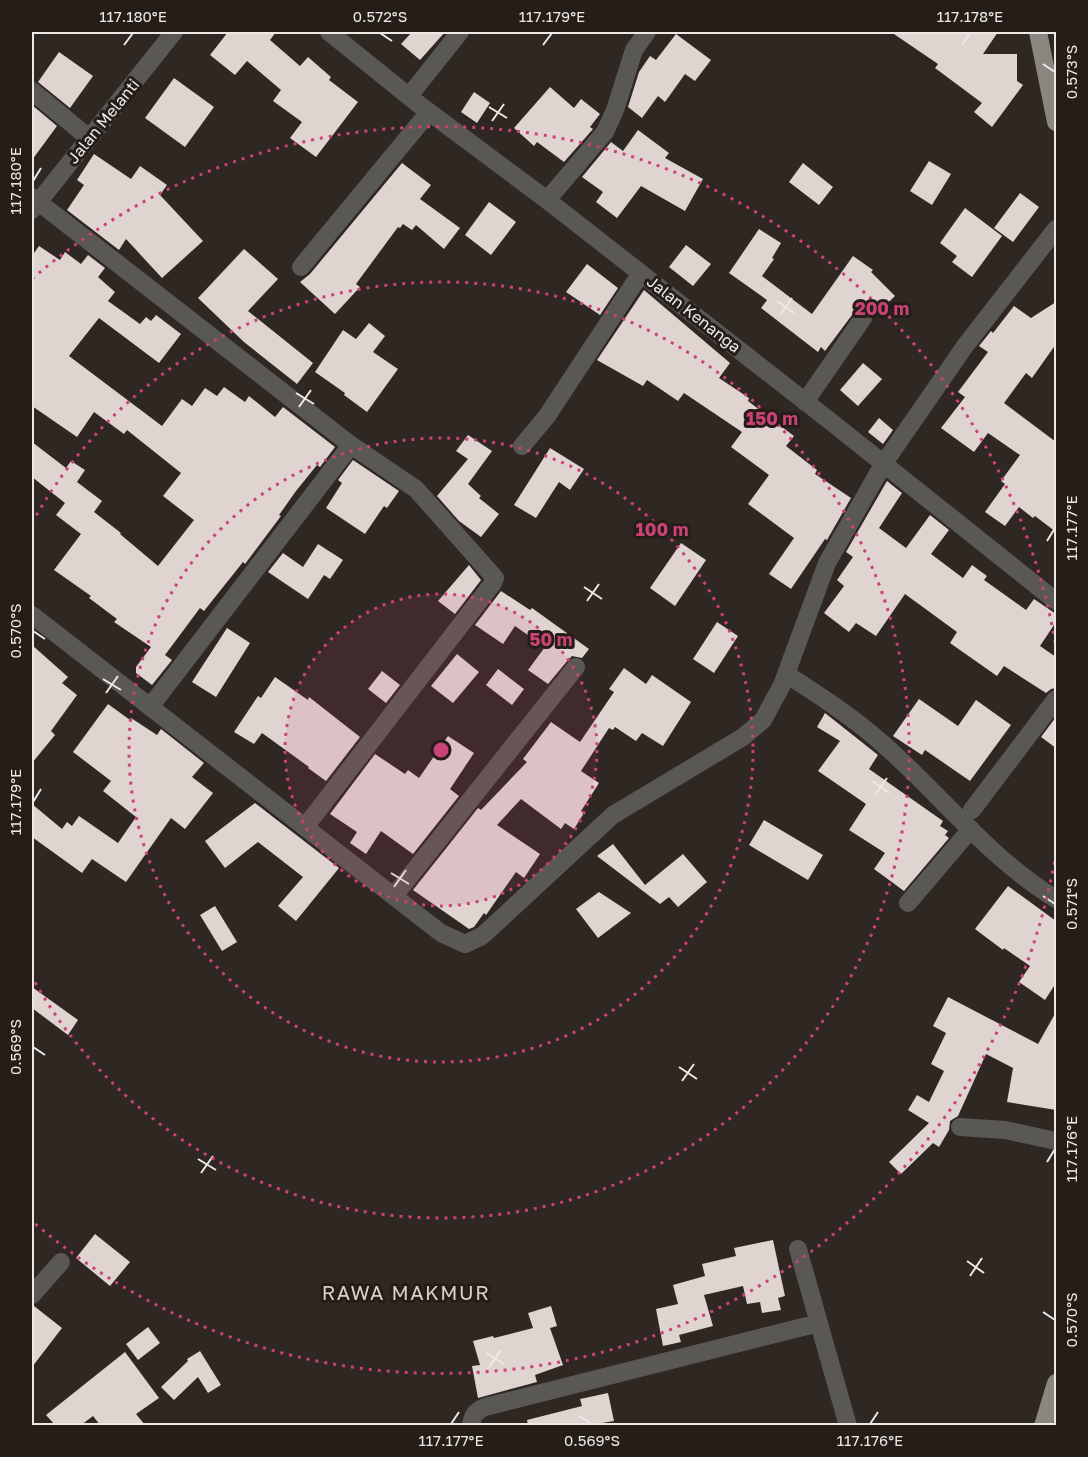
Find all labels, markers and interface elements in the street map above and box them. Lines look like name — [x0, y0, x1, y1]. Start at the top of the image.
text: 117.180°E — [99, 7, 167, 25]
text: 0.572°S — [353, 7, 407, 25]
text: 117.179°E — [519, 7, 585, 25]
text: 117.178°E — [937, 7, 1003, 25]
text: 0.573°S — [1062, 45, 1080, 99]
street label: Jalan Melanti — [63, 74, 143, 168]
text: 117.180°E — [6, 147, 24, 215]
street label: Jalan Kenanga — [643, 271, 745, 357]
text: 200 m — [855, 297, 909, 319]
text: 150 m — [746, 407, 798, 429]
text: 117.177°E — [1062, 495, 1080, 561]
text: 100 m — [636, 518, 688, 540]
text: 0.570°S — [6, 603, 24, 659]
text: 50 m — [530, 628, 572, 650]
centre of rings — [431, 740, 451, 760]
text: 117.179°E — [6, 769, 24, 835]
text: 0.571°S — [1062, 878, 1080, 930]
text: 0.569°S — [6, 1019, 24, 1075]
text: 117.176°E — [1062, 1116, 1080, 1182]
district label: RAWA MAKMUR — [322, 1280, 490, 1304]
text: 0.570°S — [1062, 1292, 1080, 1348]
text: 117.177°E — [418, 1431, 484, 1449]
text: 0.569°S — [564, 1431, 620, 1449]
text: 117.176°E — [837, 1431, 903, 1449]

